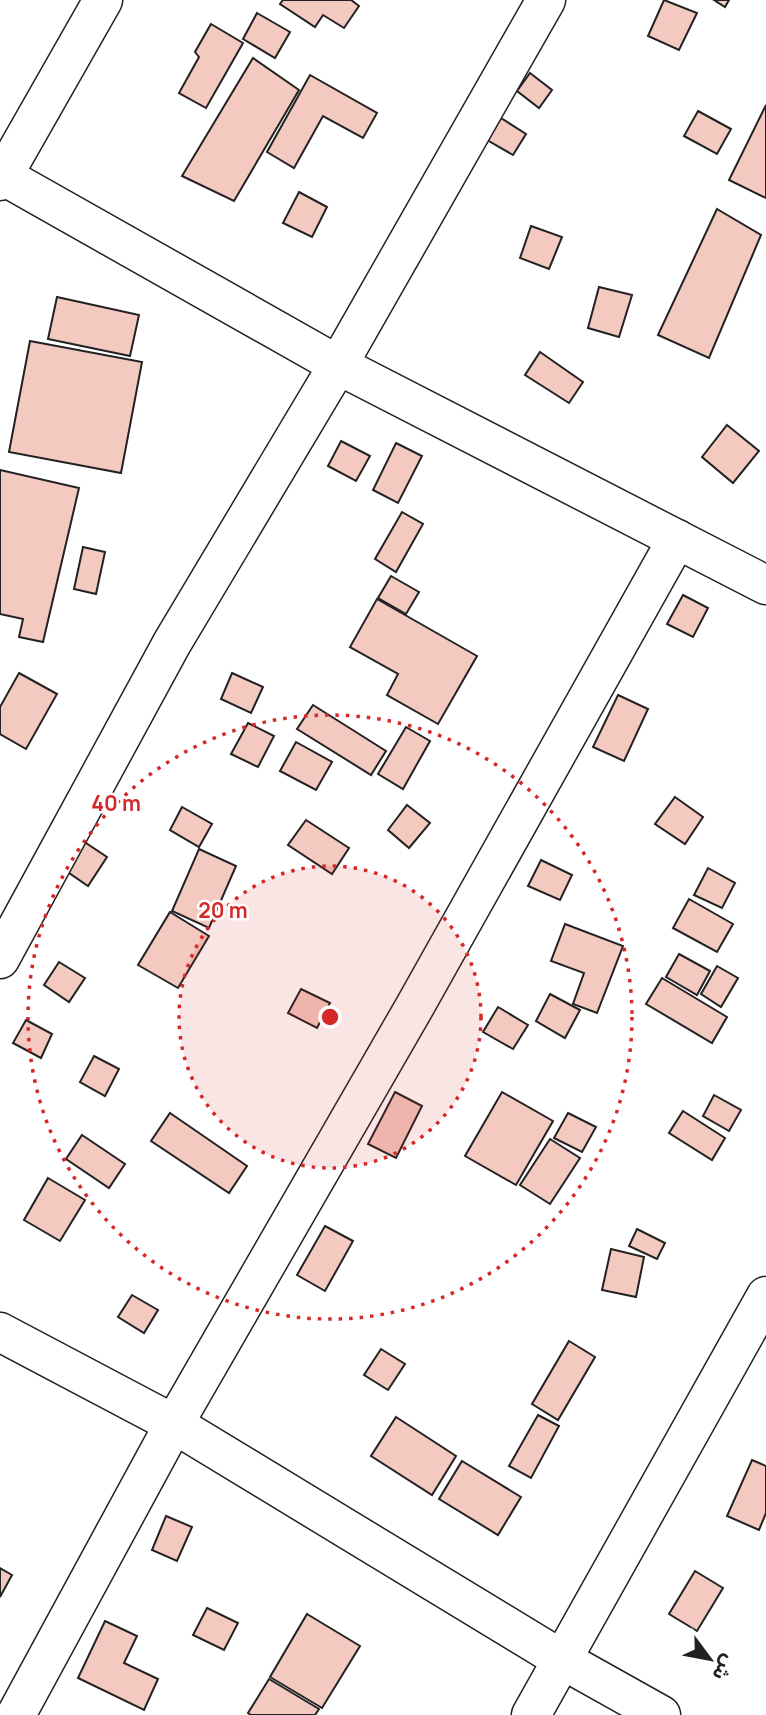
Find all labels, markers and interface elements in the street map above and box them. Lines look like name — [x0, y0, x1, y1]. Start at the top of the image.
text: 40 m — [91, 789, 141, 817]
text: 20 m — [198, 896, 248, 924]
centre of rings — [318, 1005, 342, 1029]
north arrow — [675, 1624, 745, 1694]
text: ش — [706, 1650, 742, 1686]

